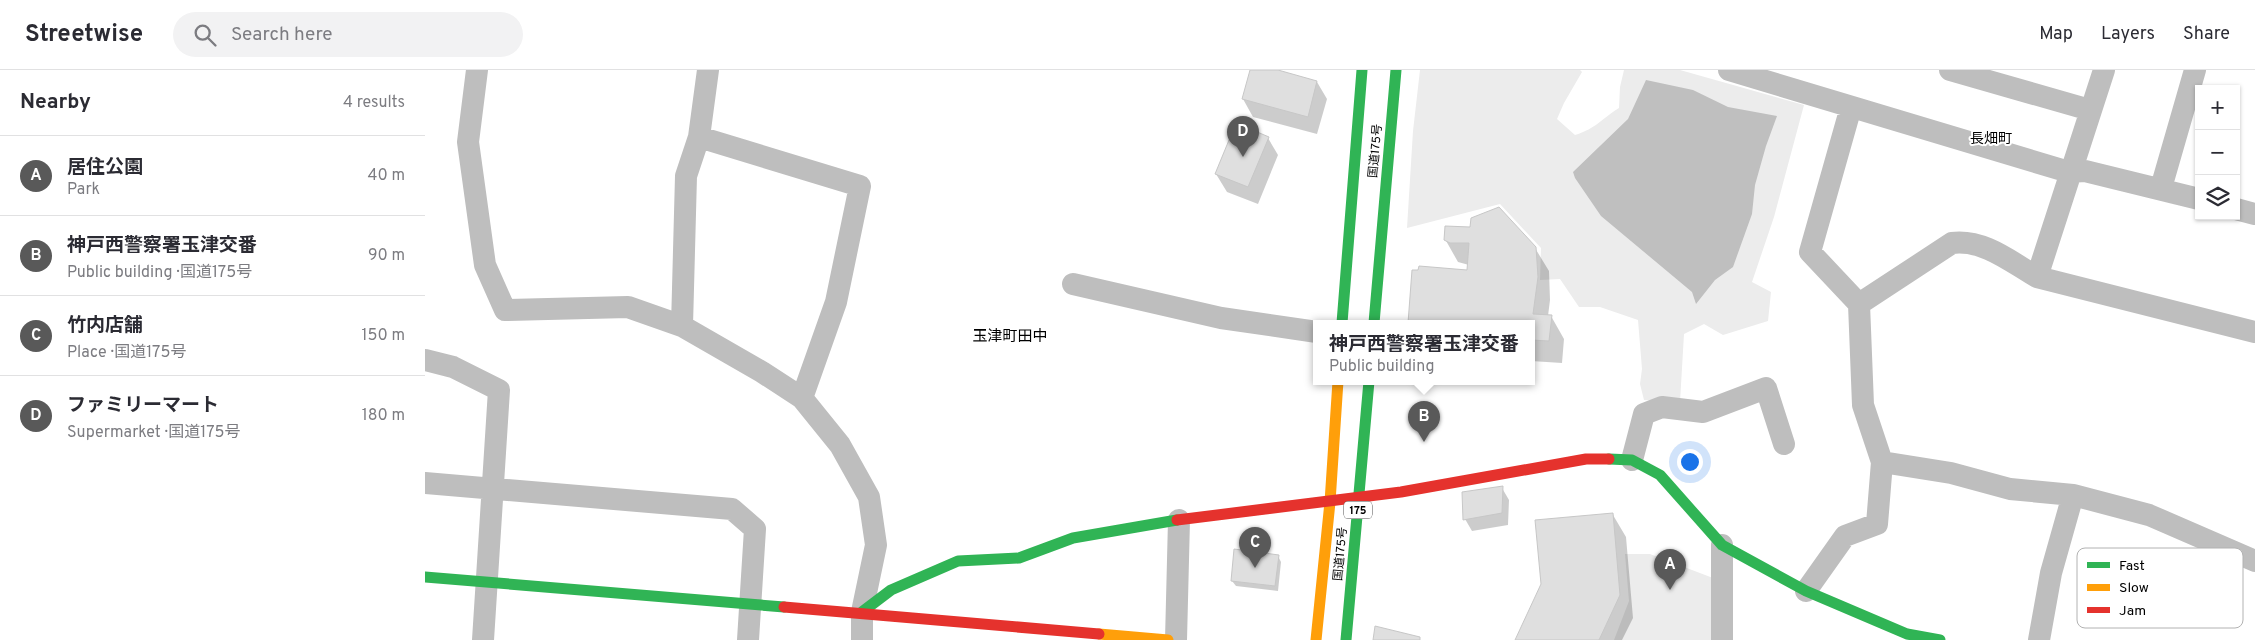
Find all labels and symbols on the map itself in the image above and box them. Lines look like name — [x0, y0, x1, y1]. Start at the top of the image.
pin: D — [1227, 116, 1259, 157]
street label: 国道175号 — [1366, 123, 1386, 179]
district label: 長畑町 — [1970, 131, 2012, 148]
district label: 玉津町田中 — [972, 328, 1048, 347]
pin: B — [1408, 401, 1440, 442]
your location — [1677, 449, 1703, 475]
road number: 175 — [1344, 502, 1372, 518]
street label: 国道175号 — [1331, 526, 1351, 582]
pin: C — [1239, 527, 1271, 568]
legend — [2077, 548, 2243, 628]
pin: A — [1654, 549, 1686, 590]
text: Fast — [2119, 558, 2145, 575]
text: Slow — [2119, 580, 2149, 597]
text: Jam — [2119, 603, 2146, 620]

